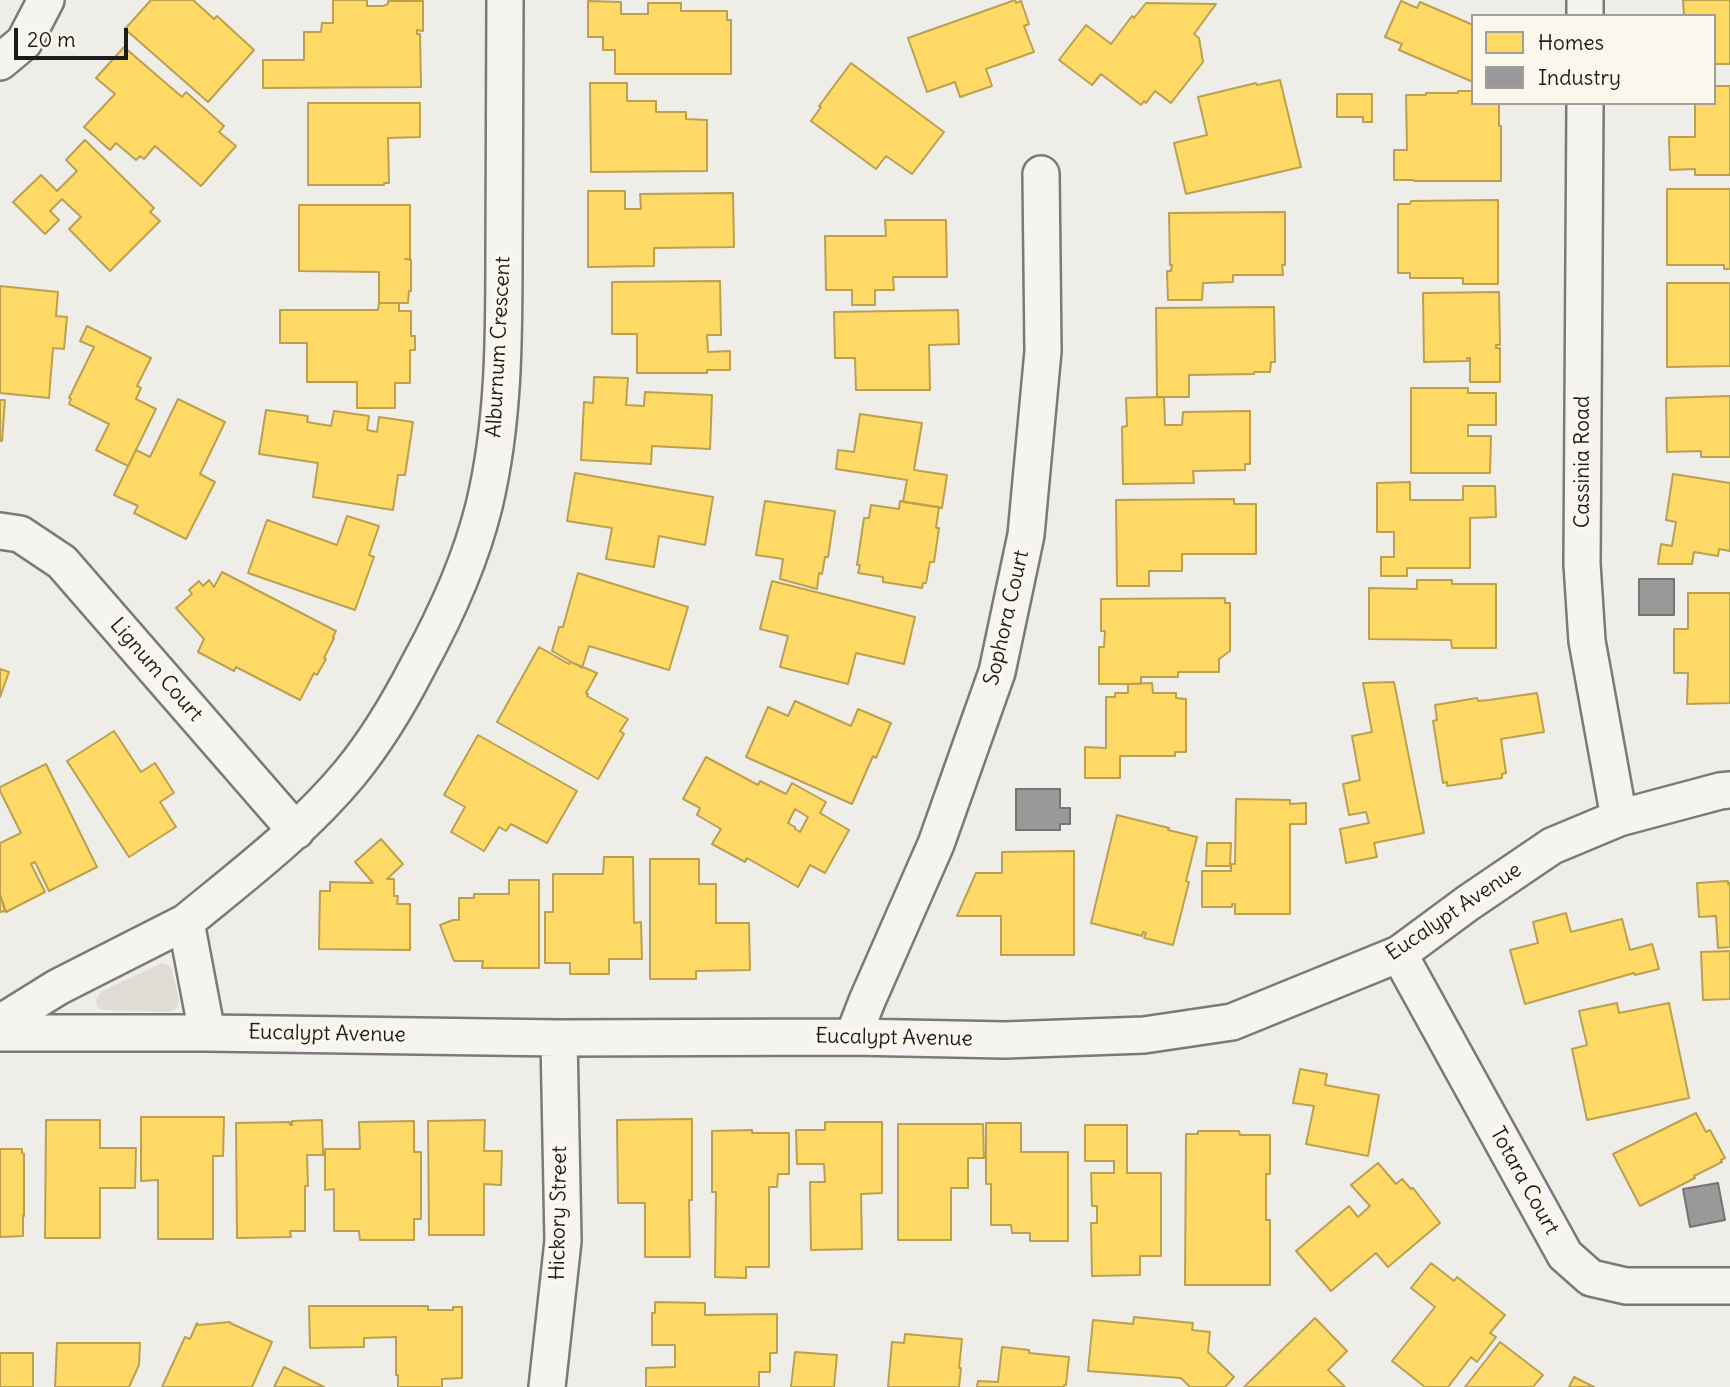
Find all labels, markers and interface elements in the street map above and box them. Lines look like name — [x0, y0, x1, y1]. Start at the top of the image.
scale bar — [18, 14, 131, 58]
legend — [1471, 14, 1716, 105]
text: 20 m — [27, 26, 76, 53]
text: Homes — [1538, 29, 1604, 56]
text: Industry — [1538, 64, 1621, 91]
street label: Alburnum Crescent — [482, 256, 516, 438]
street label: Cassinia Road — [1570, 396, 1596, 528]
street label: Sophora Court — [979, 548, 1035, 688]
street label: Lignum Court — [104, 613, 208, 727]
street label: Eucalypt Avenue — [1382, 858, 1526, 966]
street label: Eucalypt Avenue — [248, 1020, 406, 1048]
street label: Eucalypt Avenue — [815, 1024, 973, 1052]
street label: Totara Court — [1484, 1123, 1564, 1239]
street label: Hickory Street — [545, 1146, 573, 1280]

